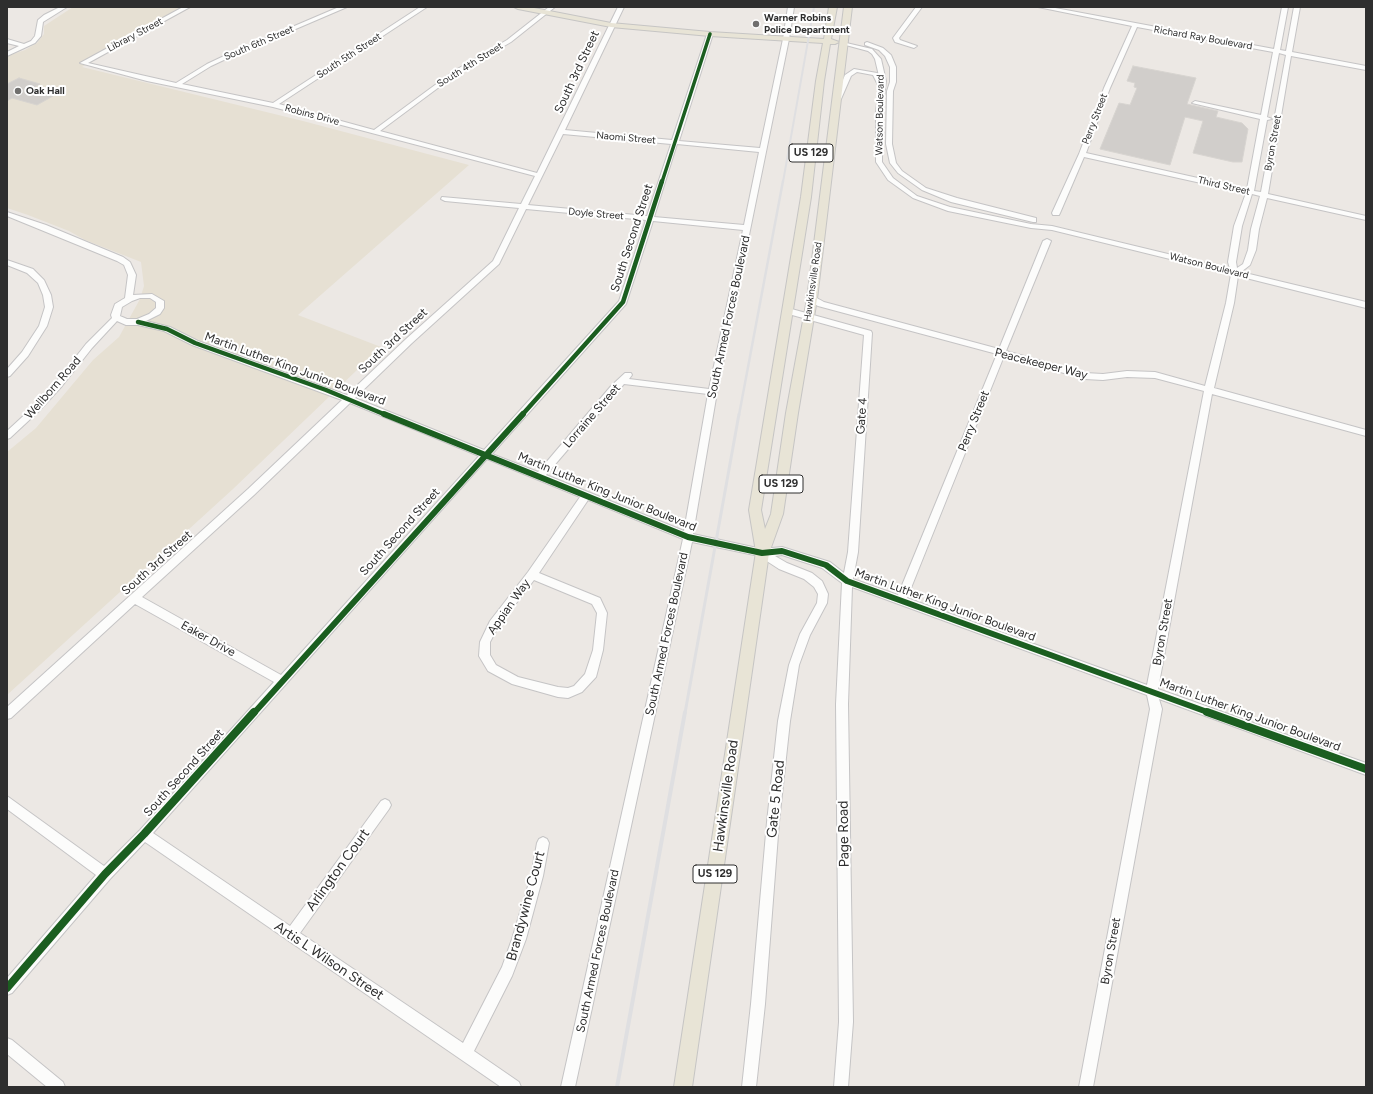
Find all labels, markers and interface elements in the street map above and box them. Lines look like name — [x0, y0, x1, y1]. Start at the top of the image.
place label: Warner Robins Police Department — [764, 12, 850, 36]
street label: Library Street — [105, 15, 165, 55]
marker: Warner Robins Police Department — [751, 19, 761, 29]
street label: South 6th Street — [222, 23, 296, 63]
street label: Richard Ray Boulevard — [1153, 23, 1253, 53]
street label: South 3rd Street — [552, 28, 602, 116]
street label: South 5th Street — [314, 31, 384, 81]
street label: South 4th Street — [435, 40, 505, 90]
street label: Watson Boulevard — [873, 74, 887, 156]
place label: Oak Hall — [26, 85, 65, 97]
marker: Oak Hall — [13, 86, 23, 96]
street label: Perry Street — [1080, 92, 1110, 146]
street label: Robins Drive — [283, 102, 341, 128]
street label: Byron Street — [1262, 114, 1284, 172]
street label: Naomi Street — [596, 129, 656, 147]
road number: US 129 — [789, 144, 833, 162]
street label: Third Street — [1197, 174, 1251, 198]
street label: South Second Street — [608, 182, 656, 294]
street label: Doyle Street — [568, 206, 624, 222]
street label: South Armed Forces Boulevard — [705, 234, 753, 400]
street label: Hawkinsville Road — [801, 241, 825, 323]
street label: Watson Boulevard — [1168, 250, 1250, 282]
street label: South 3rd Street — [355, 305, 431, 377]
street label: Martin Luther King Junior Boulevard — [203, 329, 387, 409]
street label: Peacekeeper Way — [993, 345, 1089, 383]
street label: Wellborn Road — [22, 354, 84, 422]
street label: Lorraine Street — [560, 381, 624, 451]
street label: Perry Street — [955, 388, 993, 454]
street label: Gate 4 — [854, 397, 870, 435]
street label: Martin Luther King Junior Boulevard — [516, 449, 698, 535]
road number: US 129 — [759, 475, 803, 493]
street label: South Second Street — [357, 485, 443, 579]
street label: South 3rd Street — [119, 528, 195, 598]
street label: South Armed Forces Boulevard — [643, 551, 691, 717]
street label: Martin Luther King Junior Boulevard — [853, 565, 1037, 645]
street label: Appian Way — [485, 577, 533, 637]
street label: Byron Street — [1150, 597, 1176, 667]
street label: Eaker Drive — [178, 618, 238, 660]
street label: Martin Luther King Junior Boulevard — [1158, 675, 1342, 755]
street label: South Second Street — [141, 726, 227, 820]
street label: Hawkinsville Road — [710, 739, 742, 853]
street label: Gate 5 Road — [764, 759, 788, 839]
street label: Page Road — [835, 801, 853, 867]
street label: Arlington Court — [303, 826, 373, 914]
street label: Brandywine Court — [503, 849, 549, 963]
road number: US 129 — [693, 865, 737, 883]
street label: South Armed Forces Boulevard — [574, 868, 622, 1034]
street label: Byron Street — [1098, 916, 1124, 986]
street label: Artis L Wilson Street — [271, 918, 387, 1004]

